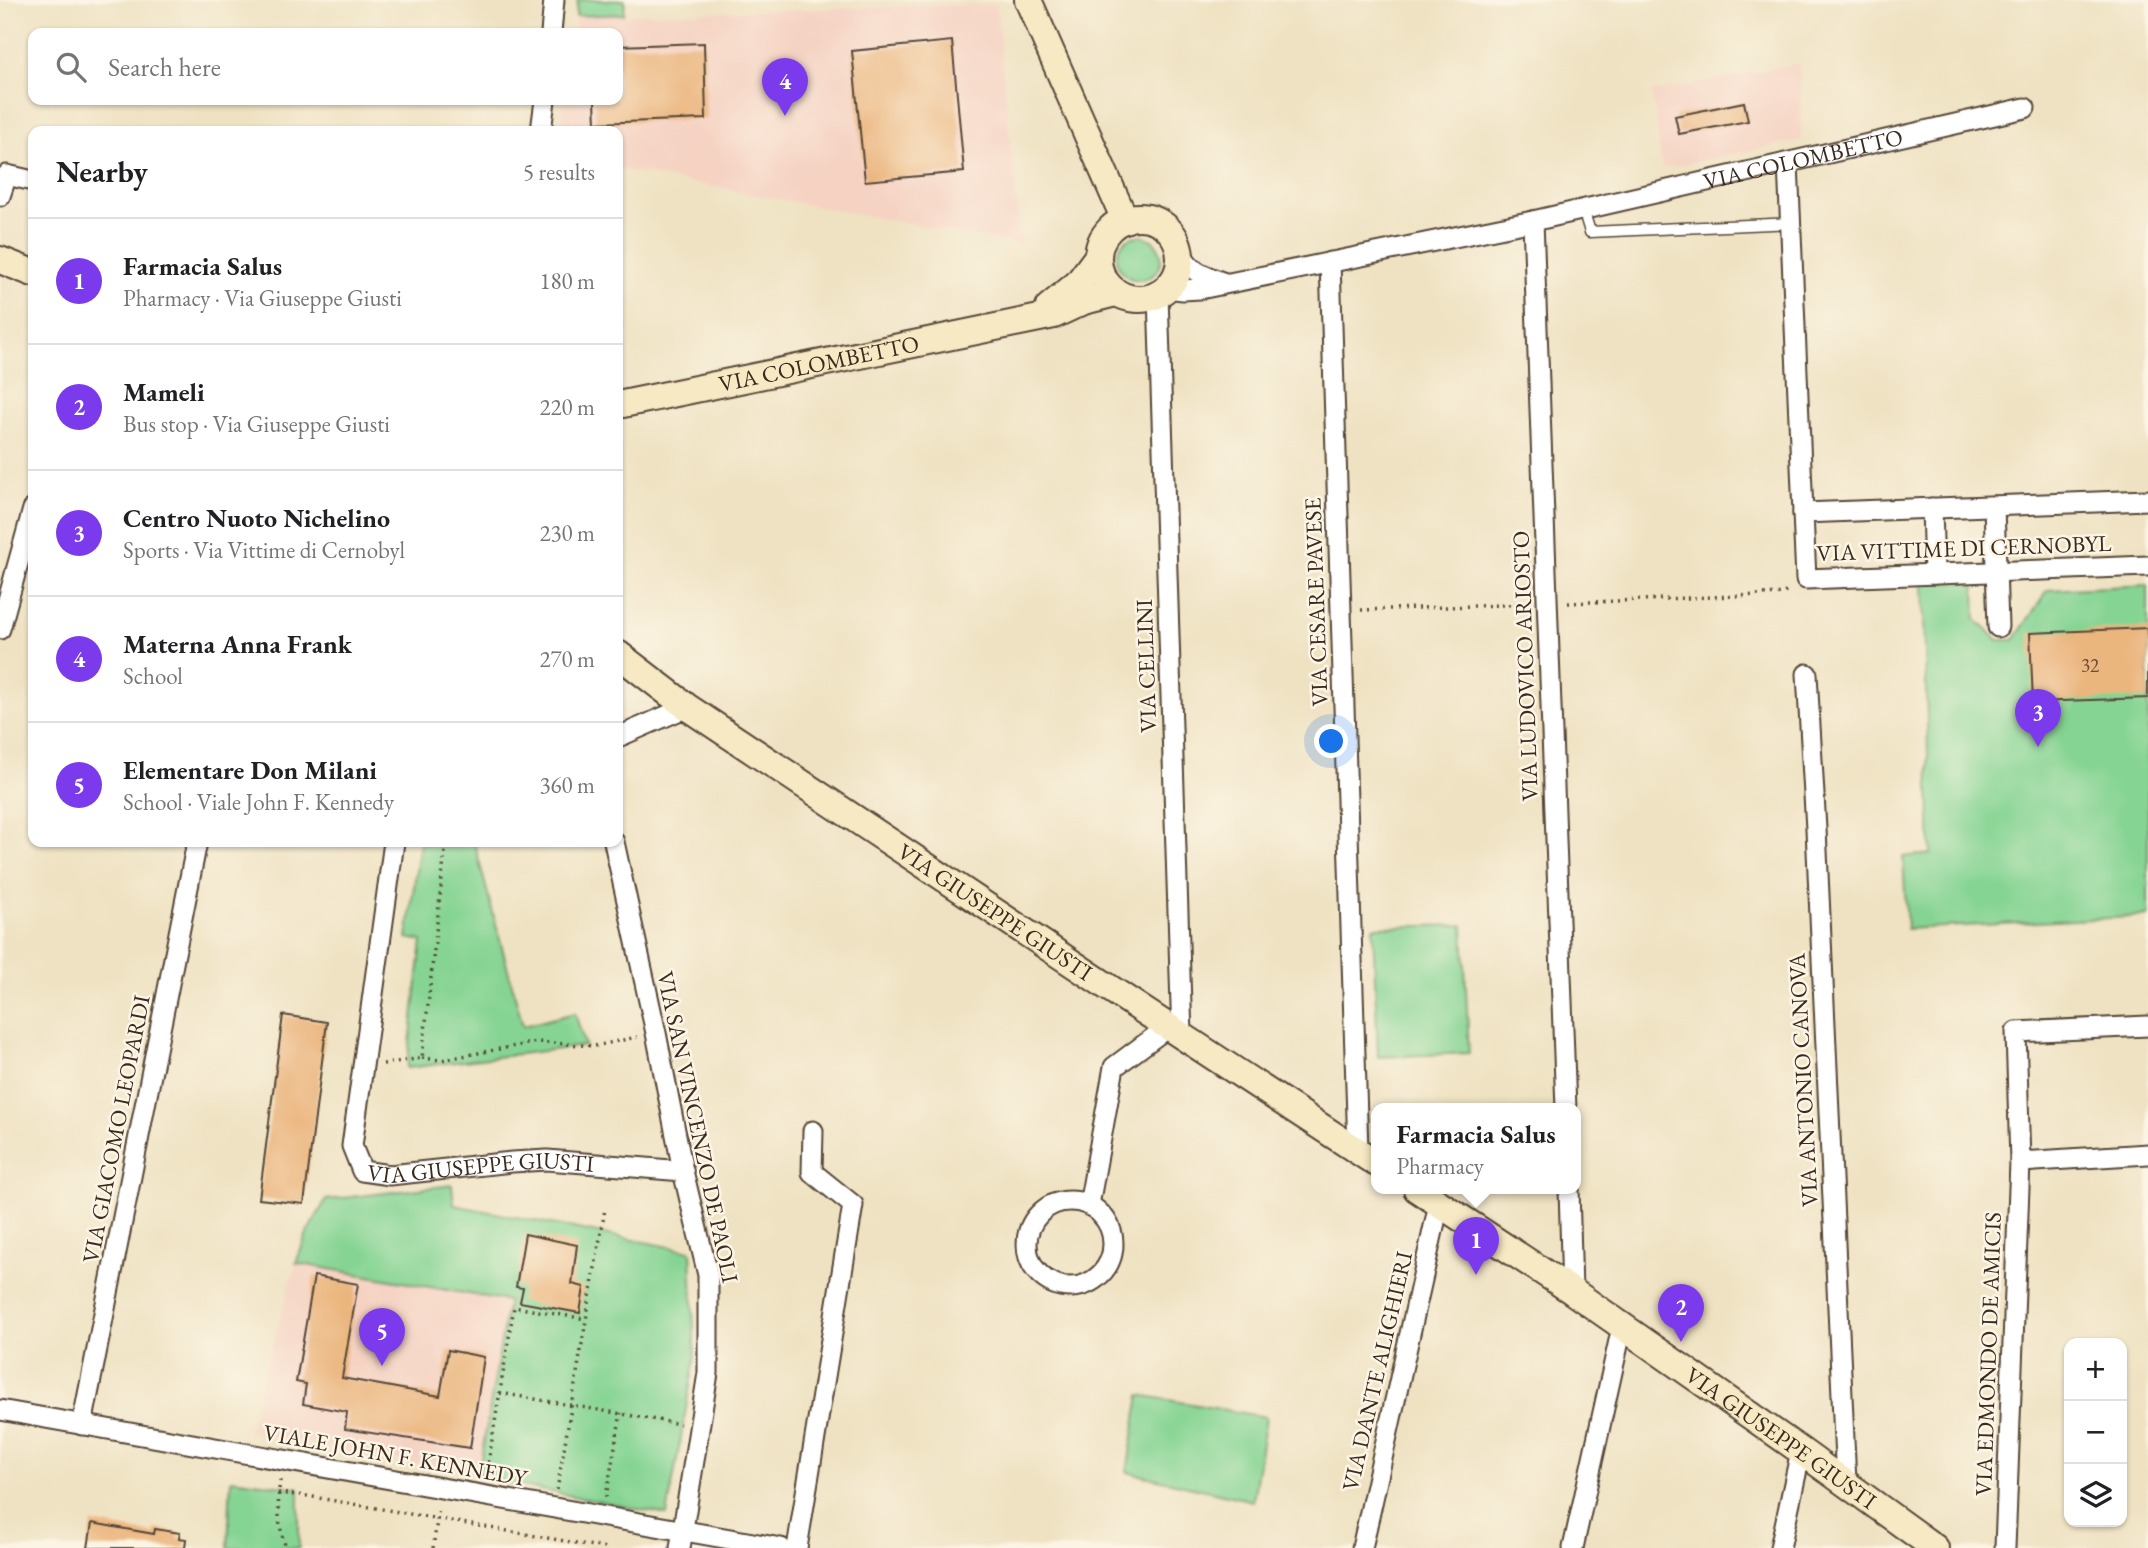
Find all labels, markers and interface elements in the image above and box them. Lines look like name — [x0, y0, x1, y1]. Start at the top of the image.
search box — [28, 28, 623, 105]
icon: search — [52, 48, 90, 86]
text: Search here — [108, 50, 221, 84]
pin: 4 — [762, 58, 808, 116]
street label: VIA COLOMBETTO — [1700, 122, 1906, 196]
text: Nearby — [56, 152, 148, 191]
text: 5 results — [523, 157, 595, 187]
text: Farmacia Salus — [123, 249, 282, 283]
text: 1 — [73, 266, 85, 296]
text: 180 m — [539, 266, 595, 296]
text: Pharmacy · Via Giuseppe Giusti — [123, 283, 402, 313]
street label: VIA COLOMBETTO — [716, 328, 922, 399]
text: Mameli — [123, 375, 205, 409]
text: 2 — [73, 392, 85, 422]
text: 220 m — [539, 392, 595, 422]
text: Bus stop · Via Giuseppe Giusti — [123, 409, 390, 439]
street label: VIA CESARE PAVESE — [1297, 497, 1335, 707]
text: Centro Nuoto Nichelino — [123, 501, 390, 535]
text: 3 — [73, 518, 85, 548]
text: 230 m — [539, 518, 595, 548]
street label: VIA VITTIME DI CERNOBYL — [1816, 528, 2112, 568]
street label: VIA LUDOVICO ARIOSTO — [1505, 530, 1545, 802]
text: Sports · Via Vittime di Cernobyl — [123, 535, 405, 565]
street label: VIA CELLINI — [1129, 598, 1163, 733]
text: Materna Anna Frank — [123, 627, 352, 661]
text: 4 — [73, 644, 85, 674]
text: 270 m — [539, 644, 595, 674]
house number: 32 — [2081, 653, 2099, 678]
text: School — [123, 661, 183, 691]
pin: 3 — [2015, 689, 2061, 747]
your location — [1314, 724, 1348, 758]
text: Elementare Don Milani — [123, 753, 377, 787]
text: 5 — [73, 770, 85, 800]
text: 360 m — [539, 770, 595, 800]
text: School · Viale John F. Kennedy — [123, 787, 394, 817]
street label: VIA GIUSEPPE GIUSTI — [892, 836, 1098, 988]
street label: VIA ANTONIO CANOVA — [1781, 951, 1825, 1208]
street label: VIA SAN VINCENZO DE PAOLI — [650, 968, 746, 1286]
street label: VIA GIACOMO LEOPARDI — [75, 992, 157, 1266]
popup — [1371, 1103, 1581, 1194]
text: Farmacia Salus — [1396, 1117, 1556, 1151]
street label: VIA GIUSEPPE GIUSTI — [365, 1145, 595, 1190]
text: Pharmacy — [1396, 1151, 1484, 1181]
street label: VIA EDMONDO DE AMICIS — [1968, 1211, 2008, 1497]
pin: 1 — [1453, 1217, 1499, 1275]
street label: VIA DANTE ALIGHIERI — [1335, 1248, 1419, 1494]
pin: 2 — [1658, 1284, 1704, 1342]
pin: 5 — [359, 1308, 405, 1366]
map controls — [2064, 1338, 2127, 1527]
button: + — [2064, 1338, 2127, 1401]
street label: VIA GIUSEPPE GIUSTI — [1680, 1360, 1883, 1516]
button: − — [2064, 1401, 2127, 1464]
street label: VIALE JOHN F. KENNEDY — [261, 1417, 531, 1493]
button: layers — [2064, 1464, 2127, 1527]

